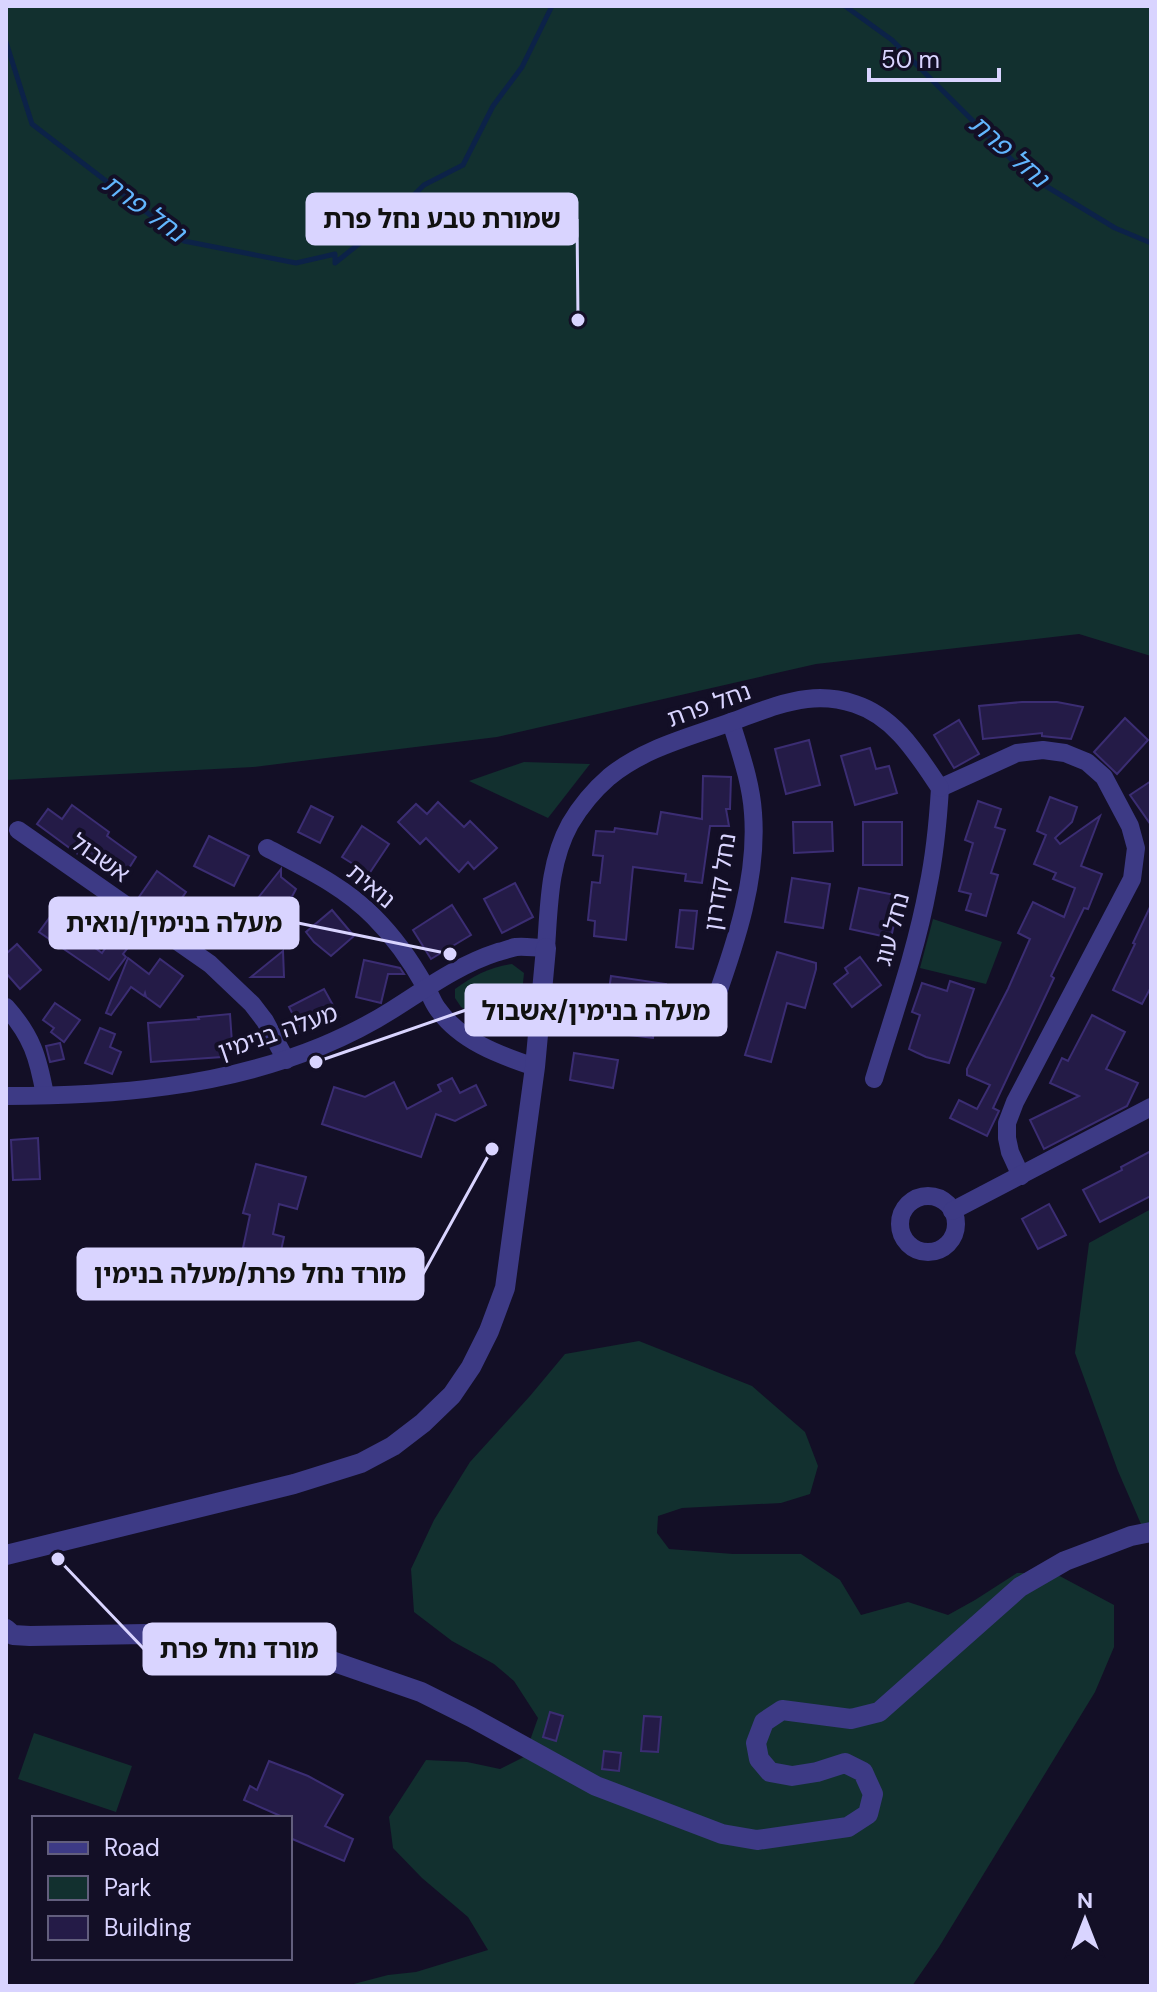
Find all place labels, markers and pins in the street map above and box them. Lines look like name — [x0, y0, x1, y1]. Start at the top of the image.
callout: שמורת טבע נחל פרת — [307, 194, 577, 244]
callout: מעלה בנימין/נואית — [50, 898, 298, 948]
callout: מעלה בנימין/אשבול — [466, 985, 726, 1035]
callout: מורד נחל פרת/מעלה בנימין — [78, 1249, 423, 1299]
callout: מורד נחל פרת — [144, 1624, 335, 1674]

